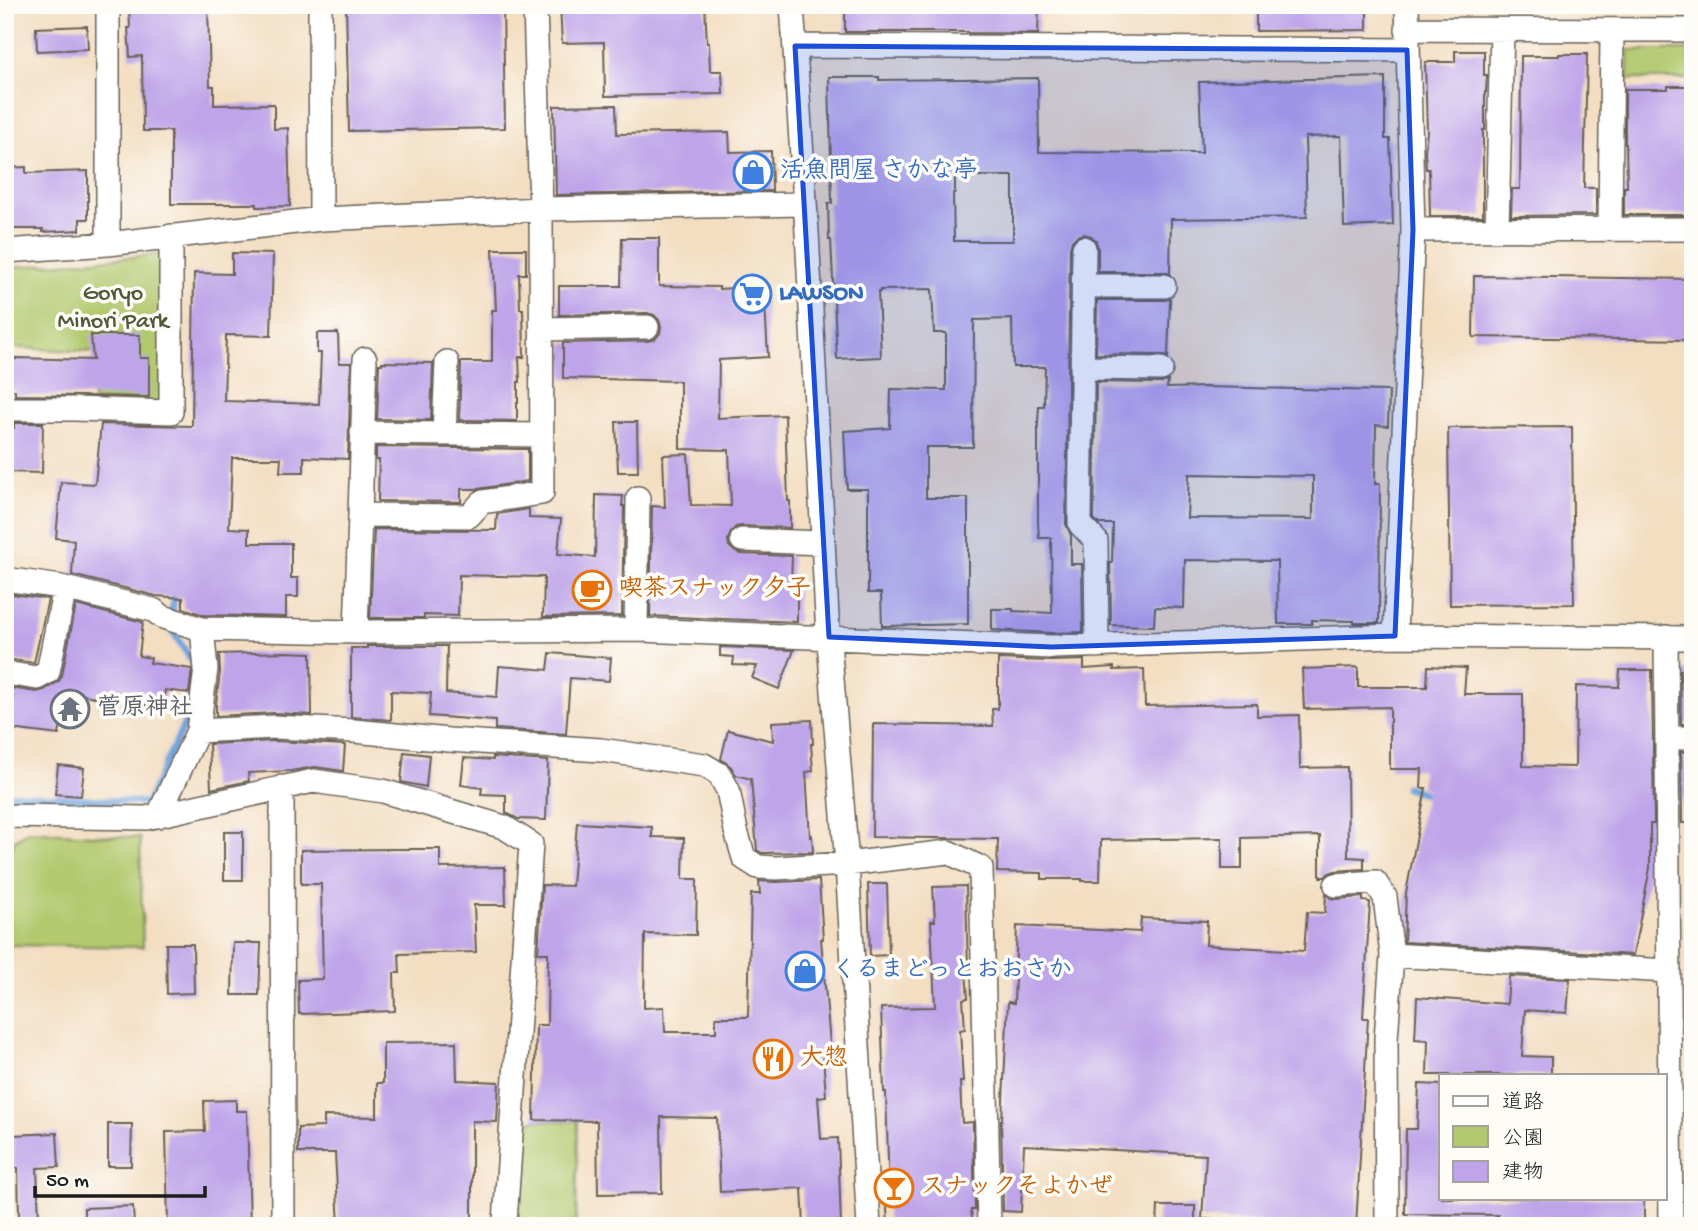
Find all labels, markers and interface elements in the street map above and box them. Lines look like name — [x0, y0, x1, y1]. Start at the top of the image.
shop icon: 活魚問屋 さかな亭 — [732, 151, 774, 193]
place label: 活魚問屋 さかな亭 — [780, 157, 978, 187]
supermarket icon: LAWSON — [731, 273, 773, 315]
park label: Goryo Minori Park — [58, 280, 171, 337]
place label: LAWSON — [779, 280, 864, 309]
cafe icon: 喫茶スナック夕子 — [571, 569, 613, 611]
place label: 喫茶スナック夕子 — [619, 575, 811, 605]
temple icon: 菅原神社 — [49, 688, 91, 730]
place label: 菅原神社 — [97, 694, 193, 724]
shop icon: くるまどっとおおさか — [784, 950, 826, 992]
place label: くるまどっとおおさか — [832, 957, 1072, 986]
restaurant icon: 大惣 — [752, 1038, 794, 1080]
place label: 大惣 — [800, 1044, 848, 1074]
legend — [1439, 1074, 1666, 1200]
text: 道路 — [1502, 1091, 1544, 1117]
text: 公園 — [1502, 1128, 1544, 1153]
scale bar — [35, 1154, 205, 1198]
text: 建物 — [1502, 1161, 1544, 1187]
bar icon: スナックそよかぜ — [873, 1167, 915, 1209]
text: 50 m — [46, 1170, 89, 1195]
place label: スナックそよかぜ — [921, 1174, 1113, 1203]

